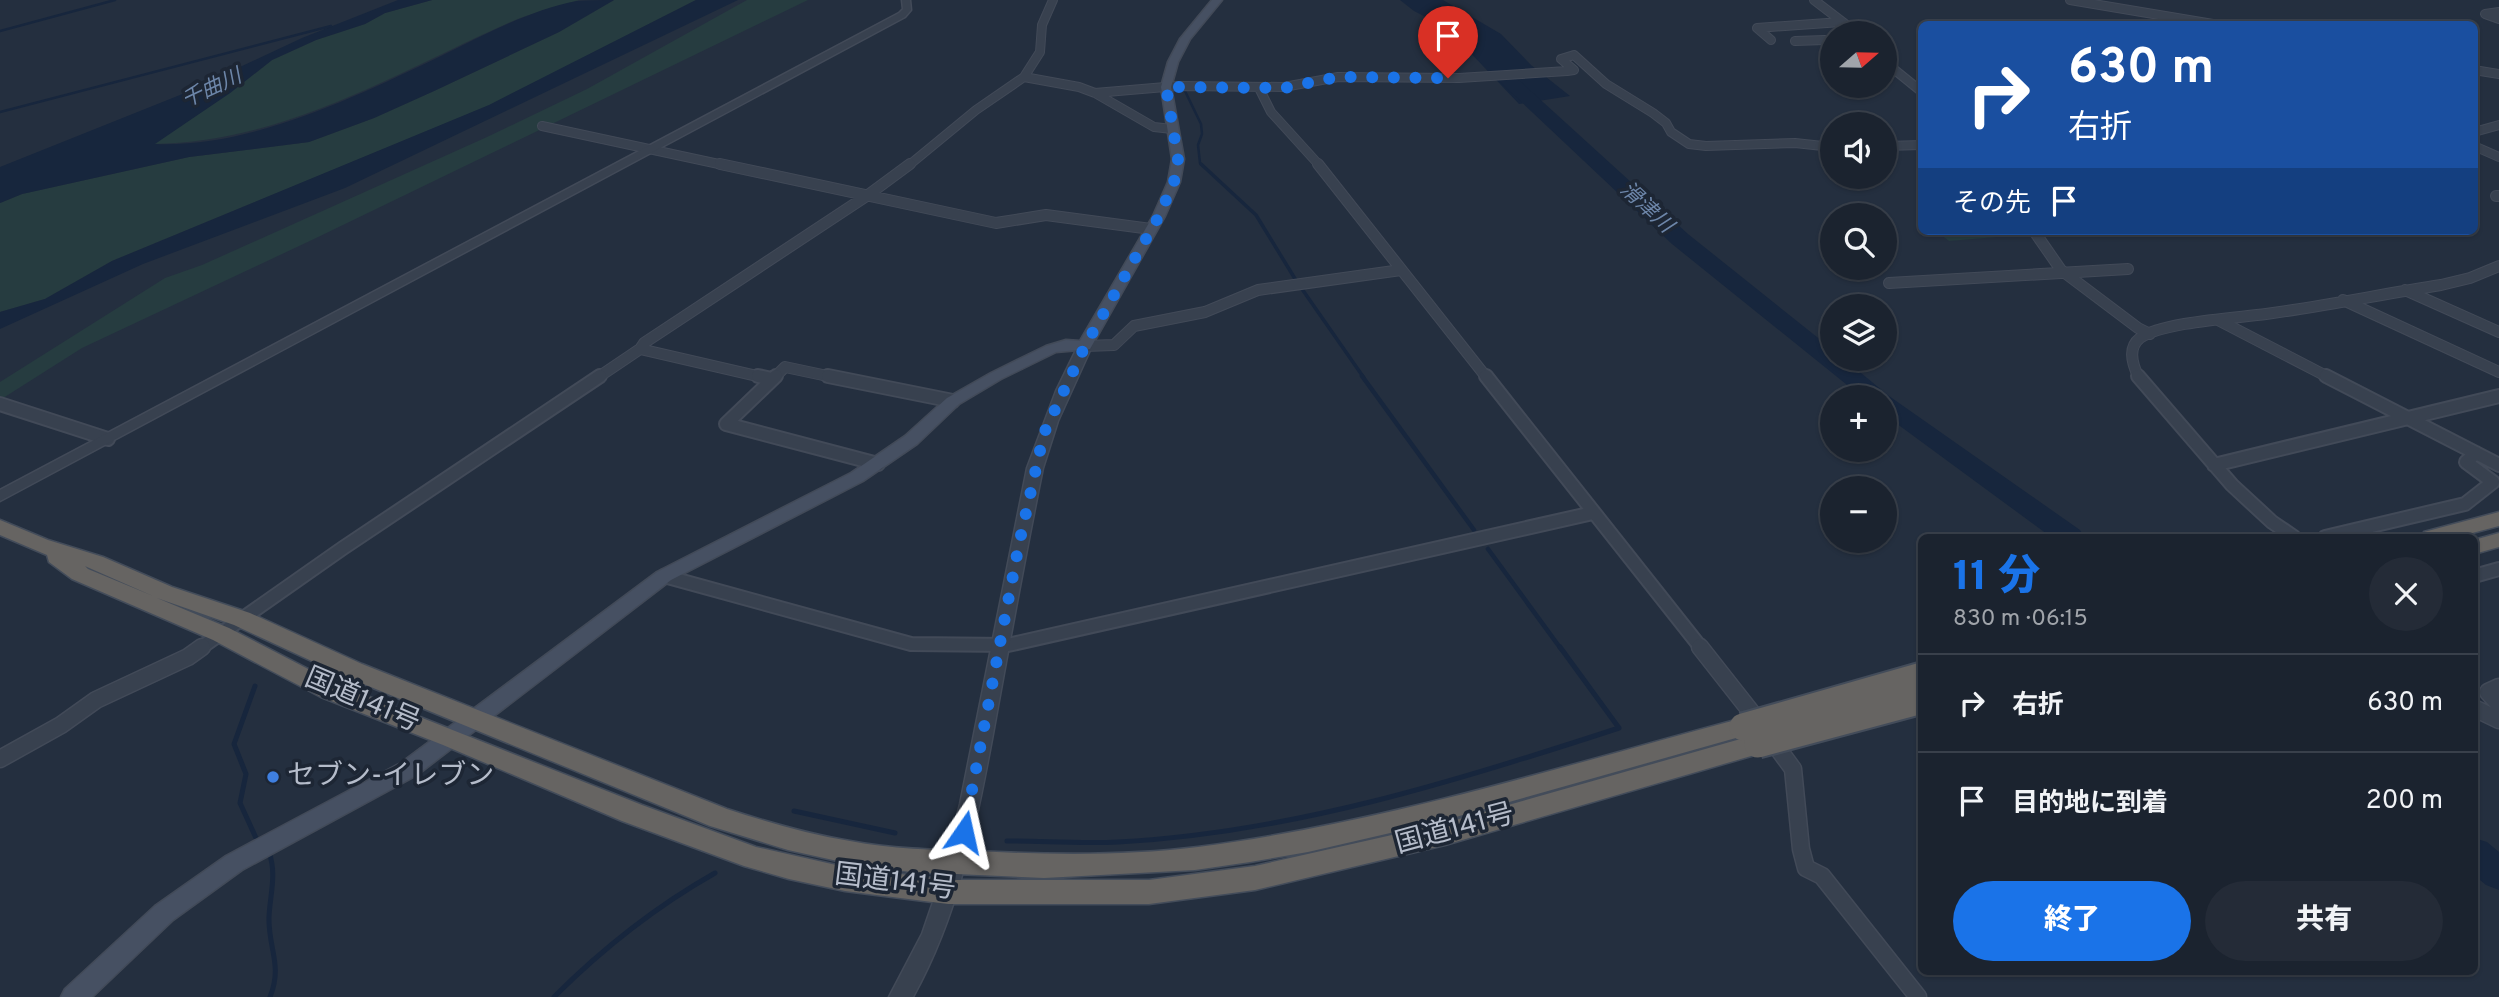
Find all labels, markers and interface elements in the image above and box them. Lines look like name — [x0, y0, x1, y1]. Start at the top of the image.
pin — [1418, 6, 1478, 78]
icon: arrive — [1429, 17, 1467, 55]
north arrow — [1820, 21, 1897, 98]
map controls — [1820, 21, 1897, 553]
text: 630 m — [2068, 39, 2214, 101]
icon: right — [1953, 49, 2044, 140]
water label: 千曲川 — [178, 63, 248, 115]
text: 右折 — [2068, 109, 2132, 149]
button: sound — [1820, 112, 1897, 189]
water label: 滑津川 — [1614, 177, 1680, 241]
icon: arrive — [2045, 182, 2083, 220]
text: その先 — [1953, 188, 2031, 221]
button: search — [1820, 203, 1897, 280]
button: layers — [1820, 294, 1897, 371]
button: + — [1820, 385, 1897, 462]
button: − — [1820, 476, 1897, 553]
text: 11 分 — [1953, 552, 2040, 605]
button: close — [2369, 557, 2443, 631]
text: 830 m · 06:15 — [1953, 605, 2088, 634]
street label: 国道141号 — [299, 661, 425, 741]
icon: right — [1953, 684, 1991, 722]
text: 630 m — [2367, 687, 2443, 720]
text: 右折 — [2012, 690, 2064, 723]
place label: セブン-イレブン — [287, 759, 494, 795]
marker: セブン-イレブン — [265, 769, 281, 785]
icon: arrive — [1953, 782, 1991, 820]
text: 200 m — [2366, 785, 2443, 818]
text: 目的地に到着 — [2012, 788, 2168, 821]
position arrow — [927, 795, 1001, 869]
street label: 国道141号 — [1392, 797, 1518, 863]
street label: 国道141号 — [832, 858, 958, 908]
button: 終了 — [1953, 881, 2191, 961]
button: 共有 — [2205, 881, 2443, 961]

